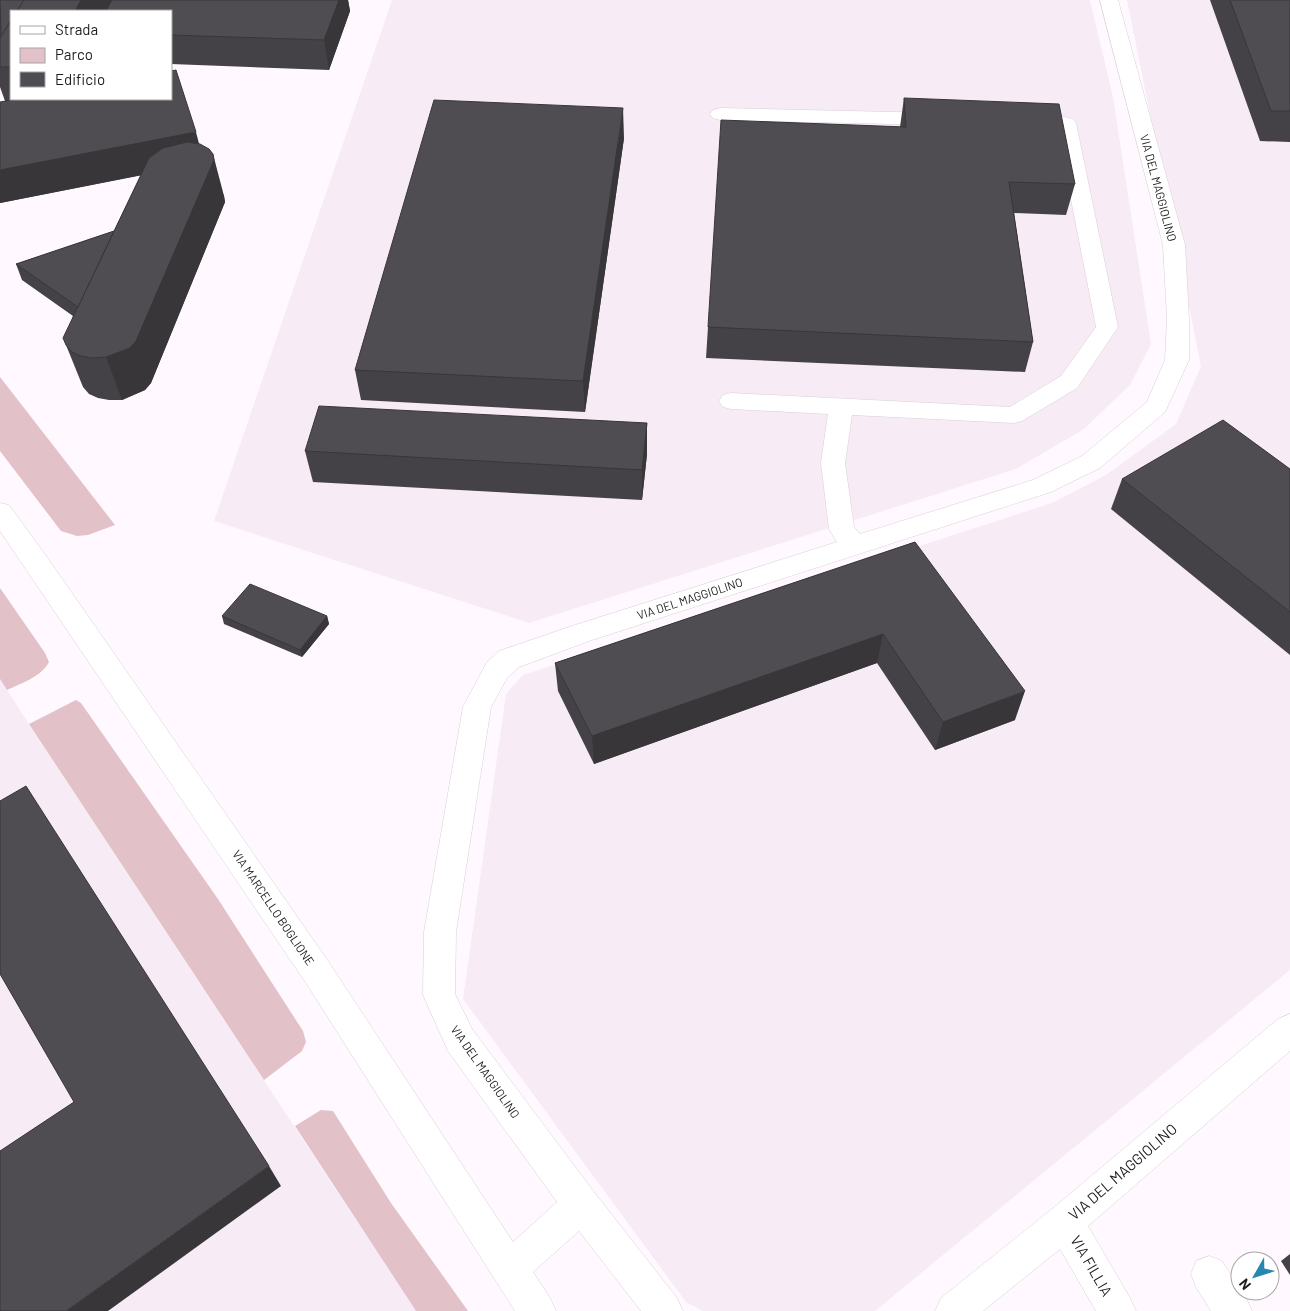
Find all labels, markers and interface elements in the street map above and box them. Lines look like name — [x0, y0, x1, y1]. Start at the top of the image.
legend — [10, 10, 172, 100]
text: Strada — [55, 20, 98, 38]
text: Parco — [55, 45, 93, 63]
text: Edificio — [55, 70, 105, 88]
street label: VIA DEL MAGGIOLINO — [1138, 133, 1180, 243]
street label: VIA DEL MAGGIOLINO — [635, 574, 744, 622]
street label: VIA MARCELLO BOGLIONE — [230, 847, 318, 968]
street label: VIA DEL MAGGIOLINO — [448, 1022, 523, 1121]
street label: VIA DEL MAGGIOLINO — [1064, 1119, 1180, 1223]
street label: VIA FILLIA — [1067, 1232, 1116, 1299]
north arrow — [1230, 1251, 1280, 1301]
text: N — [1235, 1276, 1254, 1293]

